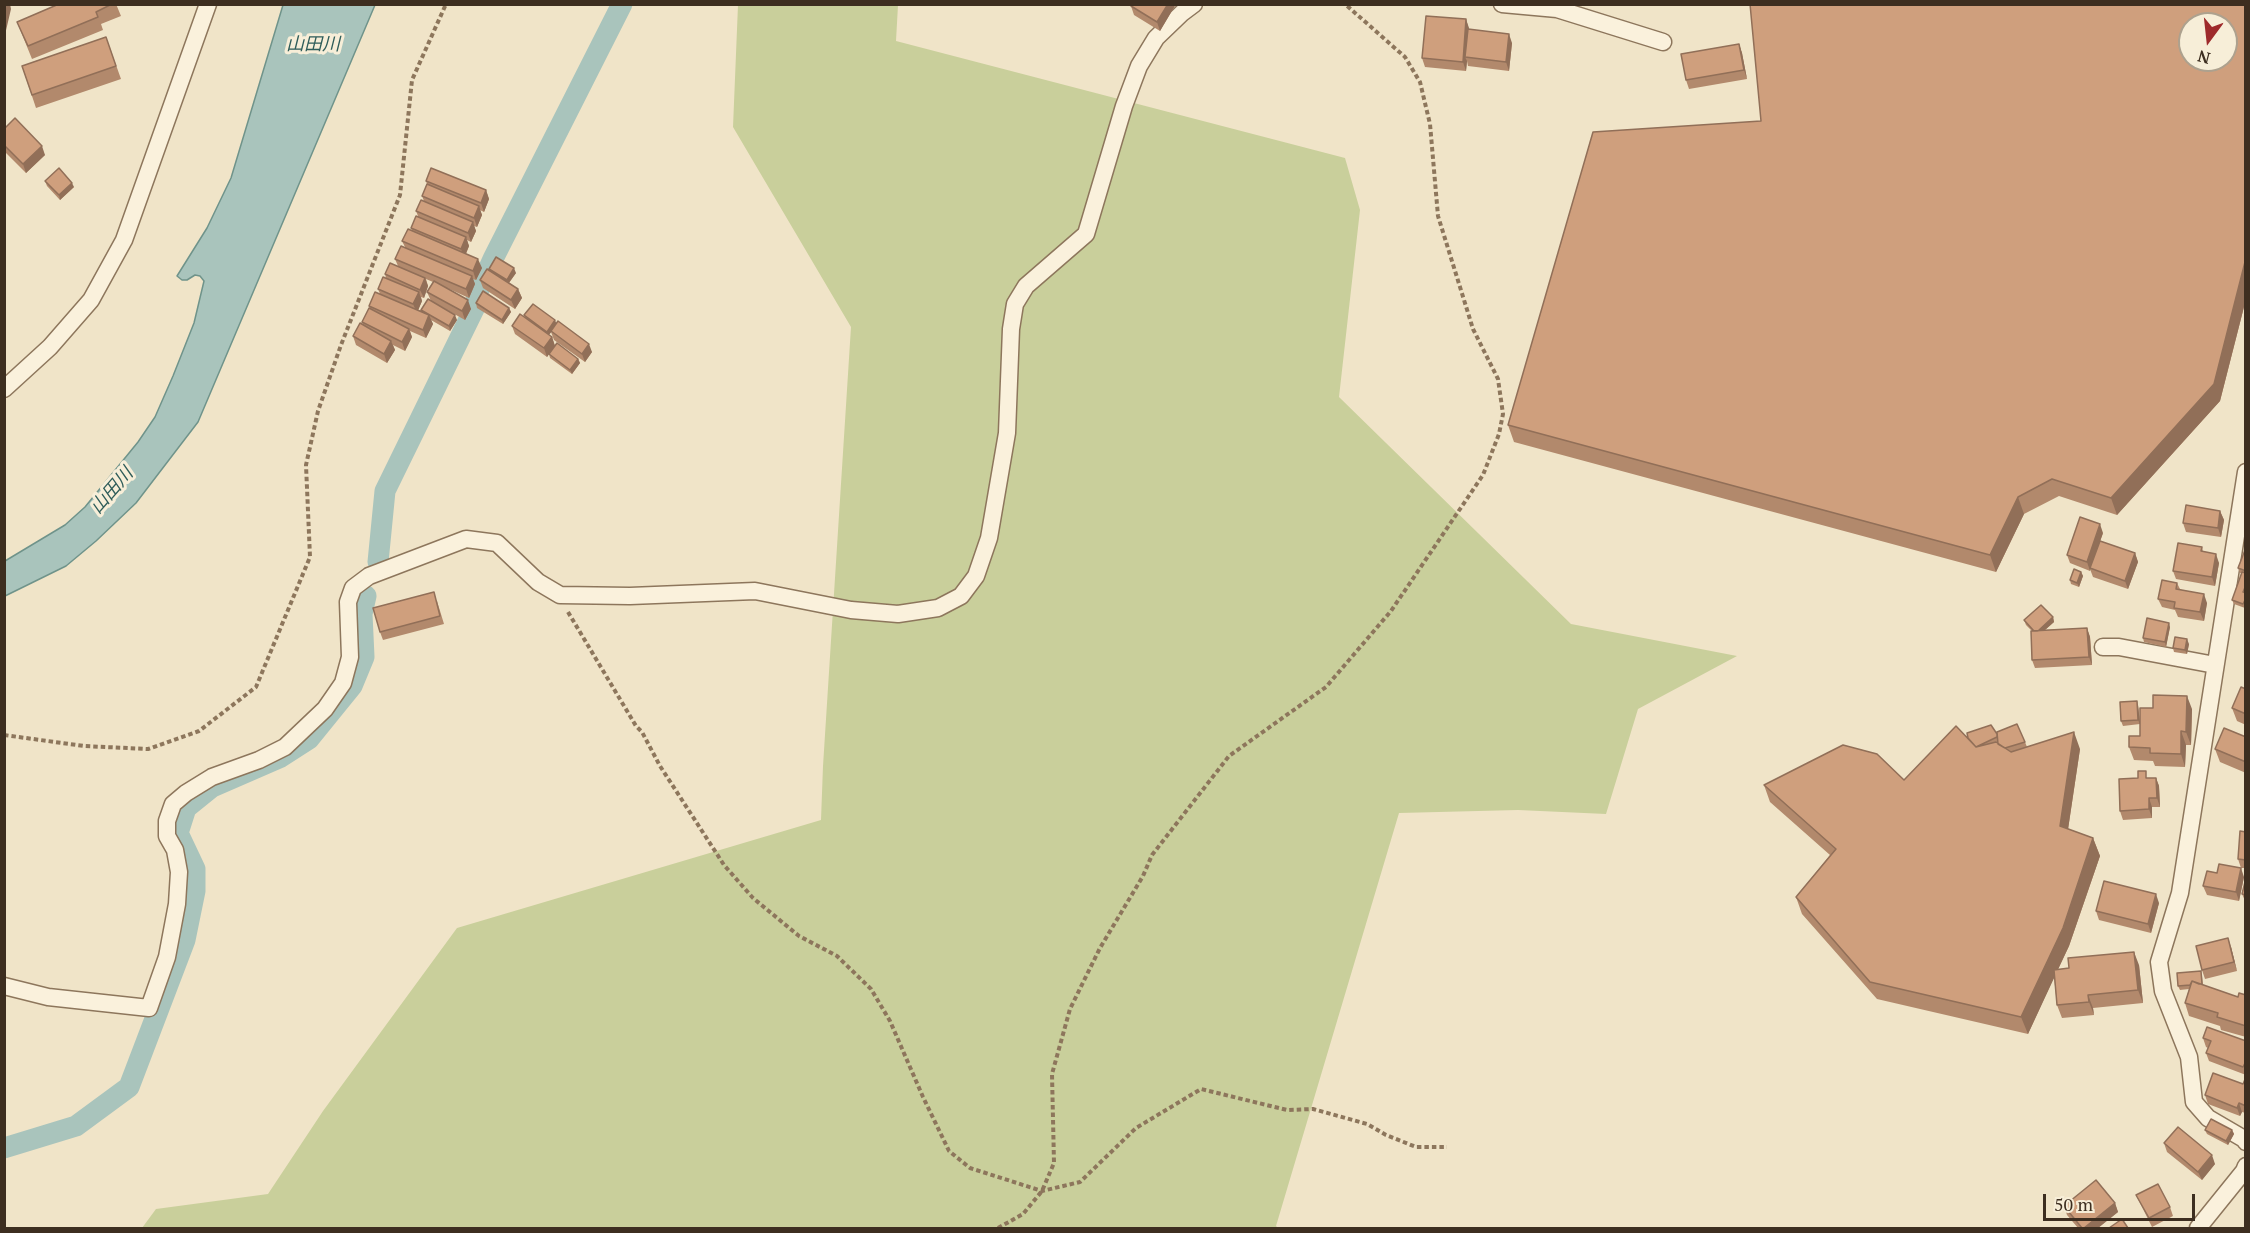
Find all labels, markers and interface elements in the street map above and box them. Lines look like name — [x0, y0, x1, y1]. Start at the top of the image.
north arrow — [2178, 12, 2238, 72]
water label: 山田川 — [286, 34, 340, 56]
text: N — [2195, 45, 2213, 70]
water label: 山田川 — [86, 464, 138, 518]
scale bar — [2046, 1182, 2198, 1220]
text: 50 m — [2054, 1192, 2093, 1216]

